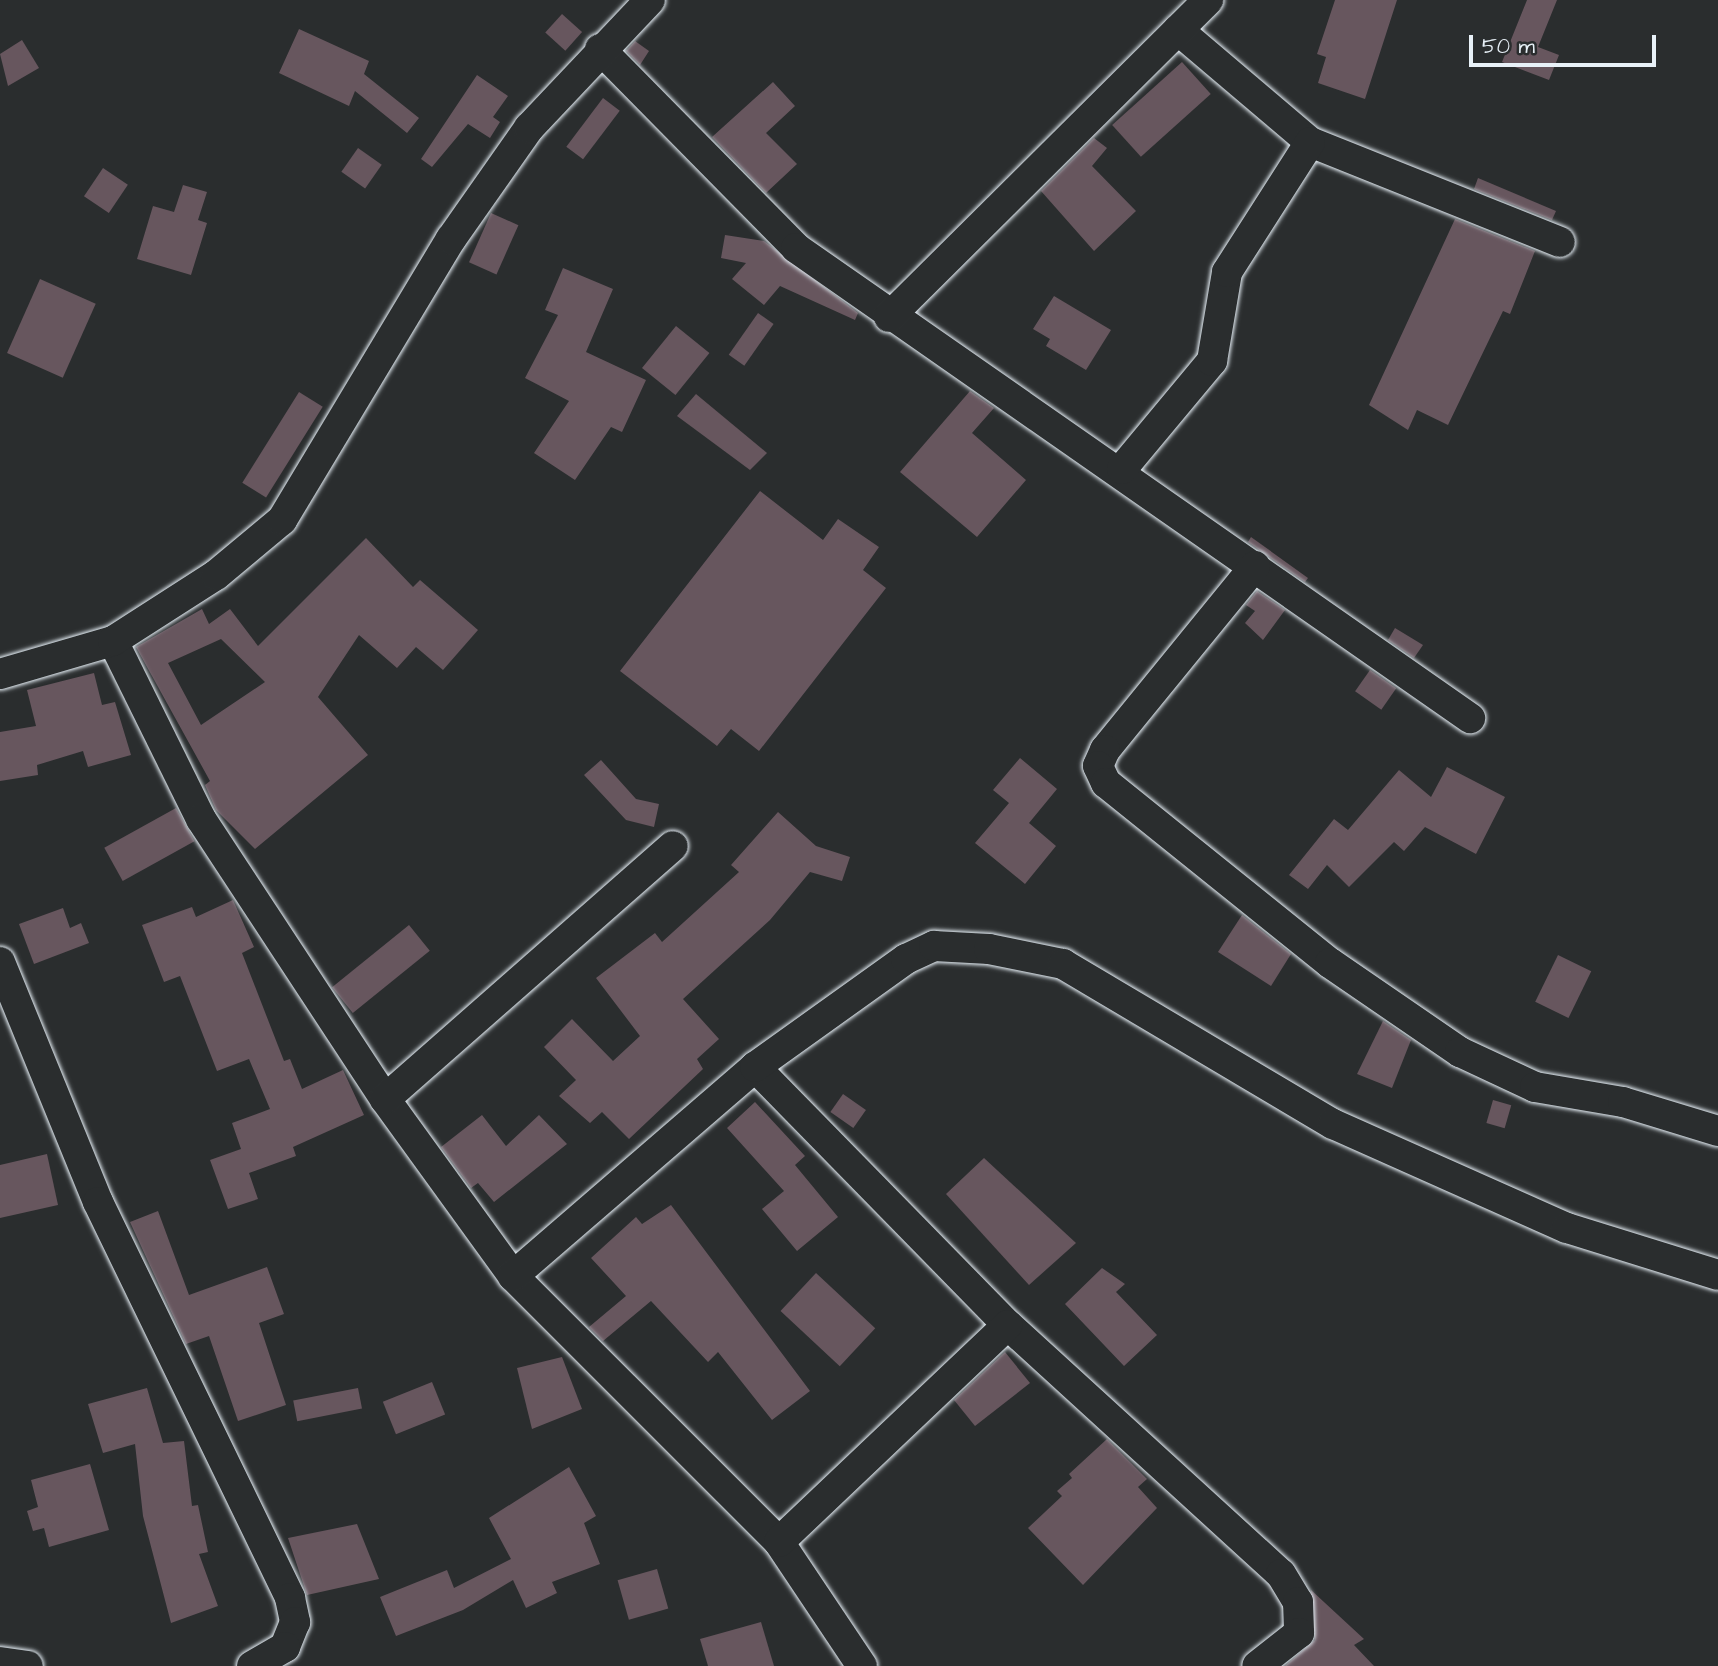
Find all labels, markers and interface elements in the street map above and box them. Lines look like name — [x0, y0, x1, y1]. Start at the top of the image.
scale bar — [1473, 21, 1660, 65]
text: 50 m — [1482, 32, 1535, 61]

